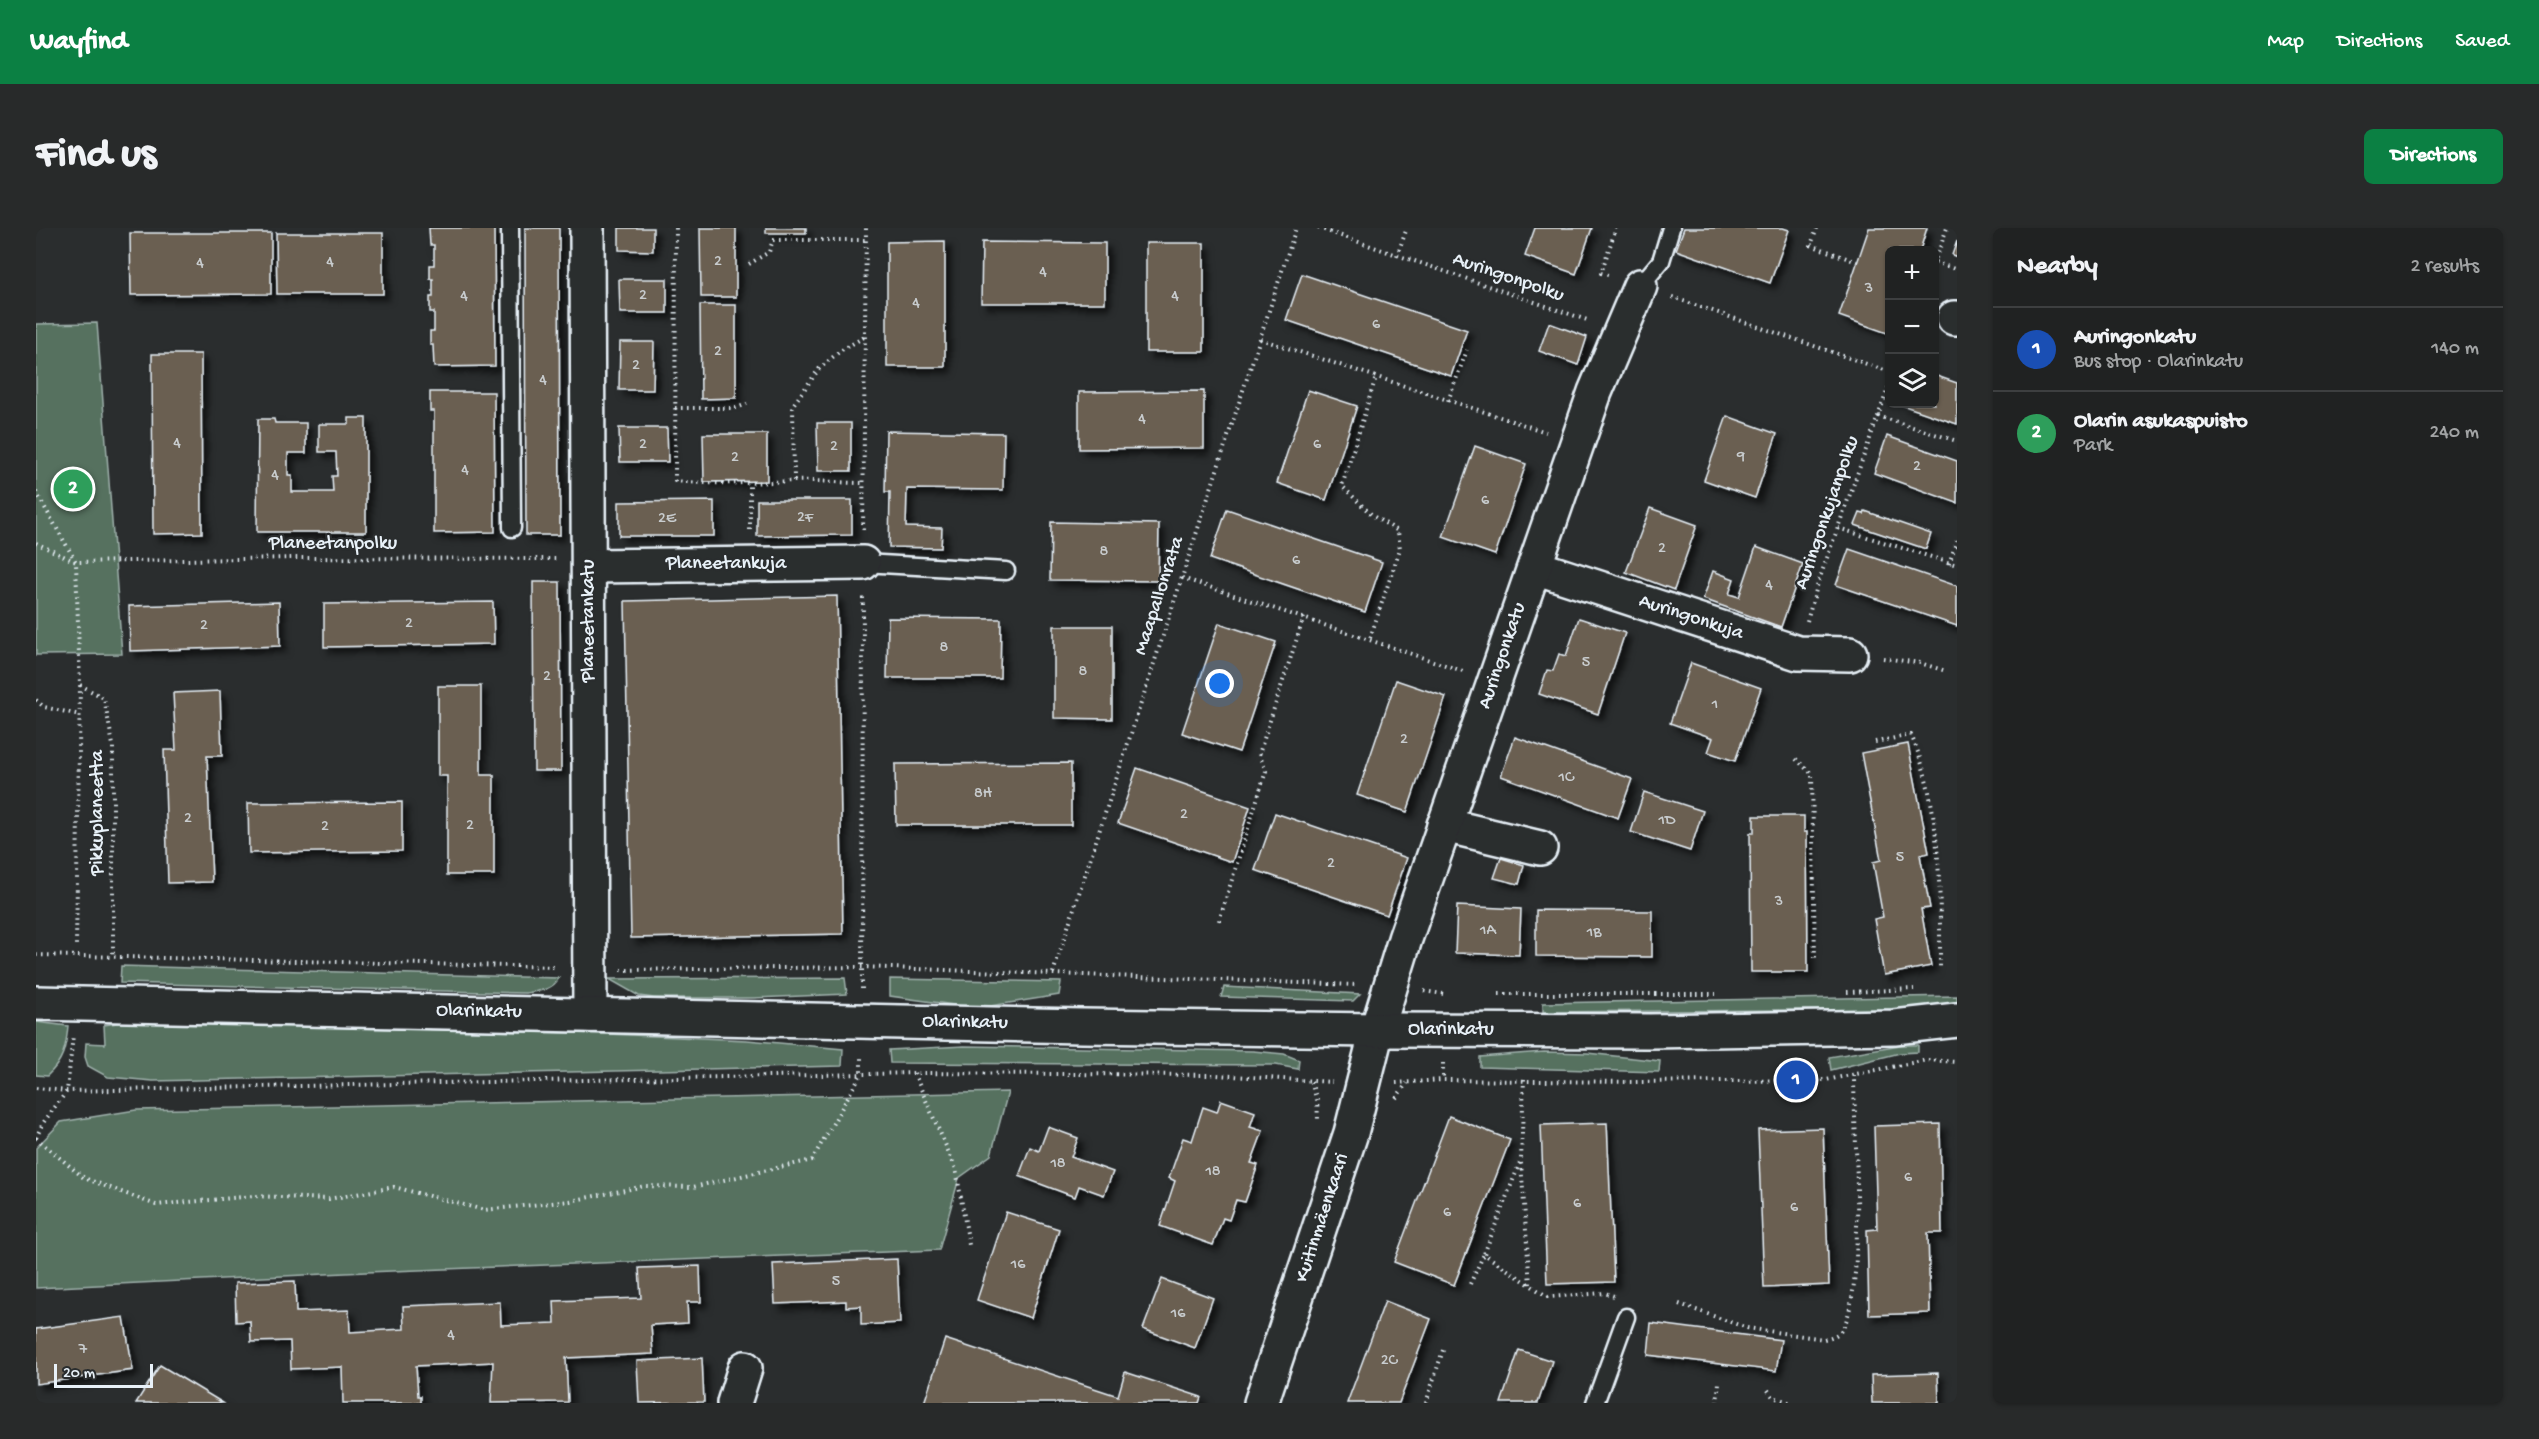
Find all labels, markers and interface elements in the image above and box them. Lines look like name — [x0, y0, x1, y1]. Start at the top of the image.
text: Wayfind — [30, 26, 127, 59]
text: Map — [2267, 30, 2304, 55]
text: Directions — [2337, 30, 2422, 55]
text: Saved — [2455, 30, 2509, 55]
button: Directions — [2364, 129, 2503, 184]
text: Find us — [36, 132, 156, 181]
map controls — [1885, 246, 1939, 408]
button: + — [1885, 246, 1939, 300]
street label: Auringonpolku — [1449, 248, 1567, 308]
text: Nearby — [2017, 252, 2098, 283]
house number: 2 — [714, 253, 722, 272]
house number: 4 — [326, 254, 334, 273]
house number: 4 — [196, 255, 204, 274]
text: 2 results — [2410, 256, 2479, 279]
house number: 4 — [1039, 264, 1047, 283]
house number: 3 — [1864, 280, 1873, 299]
house number: 2 — [639, 287, 647, 306]
house number: 4 — [460, 288, 468, 307]
house number: 4 — [1171, 288, 1179, 307]
house number: 4 — [912, 295, 920, 314]
button: − — [1885, 300, 1939, 354]
house number: 6 — [1372, 316, 1381, 335]
text: Auringonkatu — [2074, 325, 2196, 351]
text: 1 — [2032, 338, 2041, 361]
text: 140 m — [2431, 338, 2479, 361]
house number: 2 — [714, 343, 722, 362]
text: Bus stop · Olarinkatu — [2074, 351, 2243, 374]
button: layers — [1885, 354, 1939, 408]
house number: 2 — [632, 357, 640, 376]
house number: 4 — [539, 372, 547, 391]
text: Olarin asukaspuisto — [2074, 409, 2248, 435]
house number: 4 — [1138, 411, 1146, 430]
text: 2 — [2032, 422, 2041, 445]
text: 240 m — [2429, 422, 2479, 445]
street label: Auringonkujanpolku — [1791, 433, 1865, 593]
house number: 4 — [173, 435, 181, 454]
text: Park — [2074, 435, 2112, 458]
house number: 2 — [639, 436, 647, 455]
house number: 6 — [1313, 436, 1322, 455]
house number: 2 — [830, 438, 838, 457]
house number: 9 — [1736, 448, 1745, 467]
house number: 2 — [731, 449, 739, 468]
house number: 2 — [1913, 458, 1921, 477]
house number: 4 — [461, 462, 469, 481]
pin: 2 — [54, 466, 93, 512]
house number: 4 — [271, 467, 279, 486]
house number: 6 — [1481, 492, 1490, 511]
house number: 2F — [797, 509, 814, 528]
house number: 2E — [658, 510, 677, 529]
street label: Planeetanpolku — [268, 533, 398, 556]
street label: Maapallonrata — [1130, 533, 1190, 658]
house number: 2 — [1658, 540, 1666, 559]
house number: 8 — [1100, 543, 1109, 562]
house number: 6 — [1292, 552, 1301, 571]
street label: Planeetankuja — [665, 553, 787, 576]
street label: Planeetankatu — [578, 559, 601, 684]
house number: 4 — [1765, 577, 1773, 596]
street label: Auringonkuja — [1636, 590, 1747, 646]
street label: Auringonkatu — [1474, 599, 1532, 712]
house number: 2 — [405, 615, 413, 634]
house number: 2 — [200, 617, 208, 636]
house number: 8 — [940, 639, 949, 658]
house number: 5 — [1582, 654, 1590, 673]
house number: 8 — [1079, 663, 1088, 682]
house number: 2 — [543, 668, 551, 687]
your location — [1205, 669, 1234, 698]
house number: 1 — [1711, 696, 1718, 715]
house number: 2 — [1400, 731, 1408, 750]
street label: Pikkuplaneetta — [87, 749, 110, 877]
house number: 1C — [1557, 769, 1575, 788]
house number: 8H — [974, 785, 993, 804]
house number: 2 — [1180, 806, 1188, 825]
house number: 2 — [184, 810, 192, 829]
house number: 1D — [1658, 812, 1676, 831]
house number: 2 — [466, 817, 474, 836]
house number: 2 — [321, 818, 329, 837]
house number: 5 — [1896, 849, 1904, 868]
house number: 2 — [1327, 855, 1335, 874]
house number: 3 — [1774, 893, 1783, 912]
house number: 1A — [1479, 922, 1498, 941]
house number: 1B — [1586, 924, 1602, 943]
street label: Olarinkatu — [436, 1000, 523, 1024]
street label: Olarinkatu — [922, 1011, 1009, 1035]
street label: Olarinkatu — [1408, 1019, 1495, 1042]
pin: 1 — [1776, 1058, 1816, 1102]
street label: Kuitinmäenkaari — [1291, 1151, 1355, 1285]
house number: 18 — [1049, 1155, 1066, 1174]
house number: 18 — [1204, 1163, 1221, 1182]
house number: 6 — [1904, 1169, 1913, 1188]
house number: 6 — [1573, 1195, 1582, 1214]
house number: 6 — [1790, 1199, 1799, 1218]
house number: 6 — [1443, 1204, 1452, 1223]
house number: 16 — [1010, 1256, 1026, 1275]
house number: 5 — [832, 1273, 840, 1292]
house number: 16 — [1170, 1305, 1186, 1324]
house number: 4 — [447, 1327, 455, 1346]
house number: 7 — [78, 1341, 88, 1360]
house number: 2C — [1381, 1352, 1399, 1371]
scale bar — [54, 1361, 153, 1388]
text: 20 m — [63, 1365, 95, 1384]

